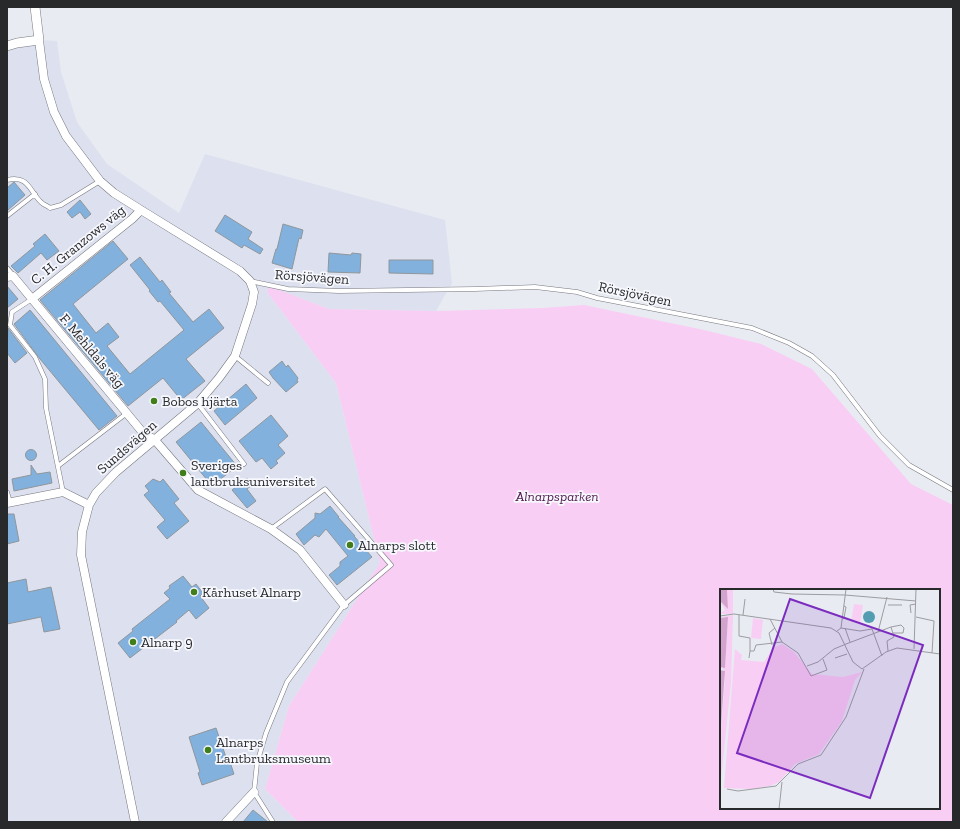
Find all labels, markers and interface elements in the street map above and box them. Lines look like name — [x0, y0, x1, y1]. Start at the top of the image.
street label: C. H. Granzows väg — [27, 201, 129, 288]
street label: Rörsjövägen — [274, 266, 350, 288]
street label: Rörsjövägen — [597, 278, 673, 310]
street label: F. Mehldals väg — [56, 310, 128, 392]
place label: Bobos hjärta — [162, 393, 238, 410]
marker: Bobos hjärta — [149, 396, 159, 406]
street label: Sundsvägen — [94, 417, 160, 477]
place label: Sveriges lantbruksuniversitet — [191, 457, 316, 490]
marker: Sveriges lantbruksuniversitet — [178, 468, 188, 478]
park label: Alnarpsparken — [514, 488, 599, 505]
place label: Alnarps slott — [358, 537, 437, 554]
marker: Alnarps slott — [345, 540, 355, 550]
place label: Kårhuset Alnarp — [202, 584, 301, 601]
marker: Kårhuset Alnarp — [189, 587, 199, 597]
inset map — [720, 589, 940, 809]
place label: Alnarp 9 — [141, 634, 193, 651]
marker: Alnarp 9 — [128, 637, 138, 647]
place label: Alnarps Lantbruksmuseum — [216, 734, 331, 767]
marker: Alnarps Lantbruksmuseum — [203, 745, 213, 755]

